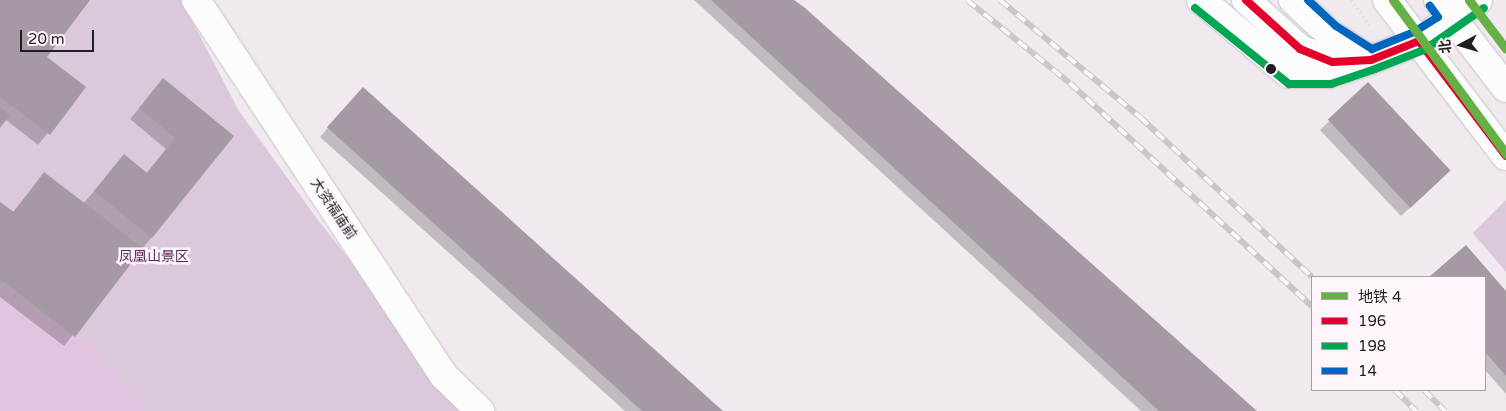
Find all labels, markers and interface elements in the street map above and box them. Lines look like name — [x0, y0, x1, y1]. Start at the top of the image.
scale bar — [22, 20, 96, 52]
north arrow — [1436, 20, 1486, 70]
text: 20 m — [28, 30, 65, 48]
text: 北 — [1436, 39, 1455, 54]
unlabelled marker — [1266, 64, 1276, 74]
street label: 大资福庙前 — [306, 175, 360, 243]
park label: 凤凰山景区 — [119, 249, 189, 265]
legend — [1311, 276, 1486, 391]
text: 地铁 4 — [1358, 288, 1401, 306]
text: 196 — [1358, 312, 1386, 330]
text: 198 — [1358, 337, 1386, 355]
text: 14 — [1358, 362, 1377, 380]

